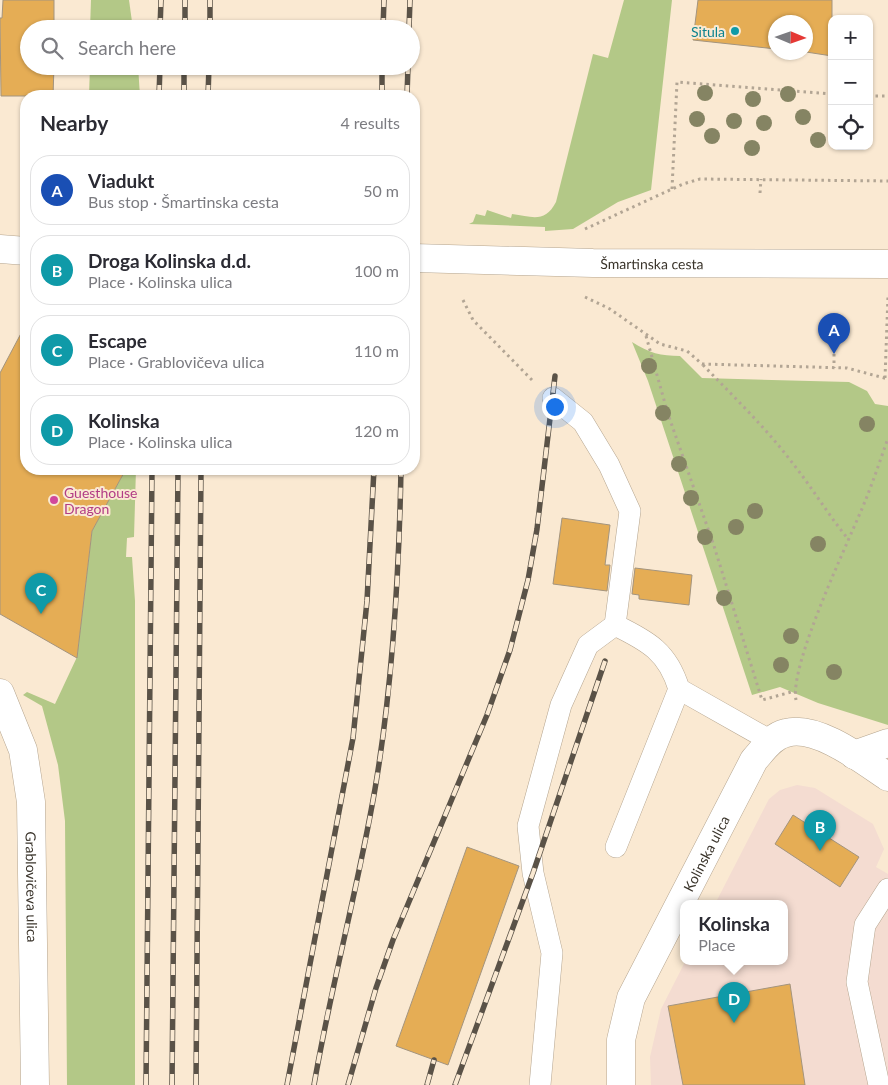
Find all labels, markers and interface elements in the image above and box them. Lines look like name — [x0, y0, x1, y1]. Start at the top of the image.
north arrow — [768, 15, 813, 60]
map controls — [828, 15, 873, 150]
button: + — [828, 15, 873, 60]
search box — [20, 20, 420, 75]
place label: Situla — [691, 23, 725, 40]
marker: Situla — [729, 25, 741, 37]
icon: search — [38, 34, 66, 62]
text: Search here — [78, 36, 176, 59]
button: − — [828, 60, 873, 105]
button: locate — [828, 105, 873, 150]
text: Nearby — [40, 110, 108, 135]
text: 4 results — [340, 113, 400, 132]
text: Viadukt — [88, 169, 154, 192]
text: A — [51, 181, 63, 200]
text: 50 m — [363, 181, 399, 200]
text: Bus stop · Šmartinska cesta — [88, 192, 279, 211]
text: Droga Kolinska d.d. — [88, 249, 251, 272]
street label: Šmartinska cesta — [600, 255, 704, 272]
text: B — [52, 261, 62, 280]
text: 100 m — [354, 261, 399, 280]
text: Place · Kolinska ulica — [88, 272, 232, 291]
pin: A — [818, 313, 850, 354]
text: Escape — [88, 329, 147, 352]
text: C — [52, 341, 62, 360]
text: 110 m — [354, 341, 399, 360]
text: Place · Grablovičeva ulica — [88, 352, 265, 371]
your location — [542, 394, 568, 420]
text: Kolinska — [88, 409, 160, 432]
text: D — [51, 421, 63, 440]
text: 120 m — [354, 421, 399, 440]
text: Place · Kolinska ulica — [88, 432, 232, 451]
place label: Guesthouse Dragon — [64, 484, 137, 517]
marker: Guesthouse Dragon — [48, 494, 60, 506]
pin: C — [25, 573, 57, 614]
pin: B — [804, 810, 836, 851]
street label: Kolinska ulica — [679, 813, 732, 894]
street label: Grablovičeva ulica — [23, 831, 41, 943]
popup — [680, 900, 788, 965]
text: Kolinska — [698, 912, 770, 935]
text: Place — [698, 935, 735, 954]
pin: D — [718, 982, 750, 1023]

